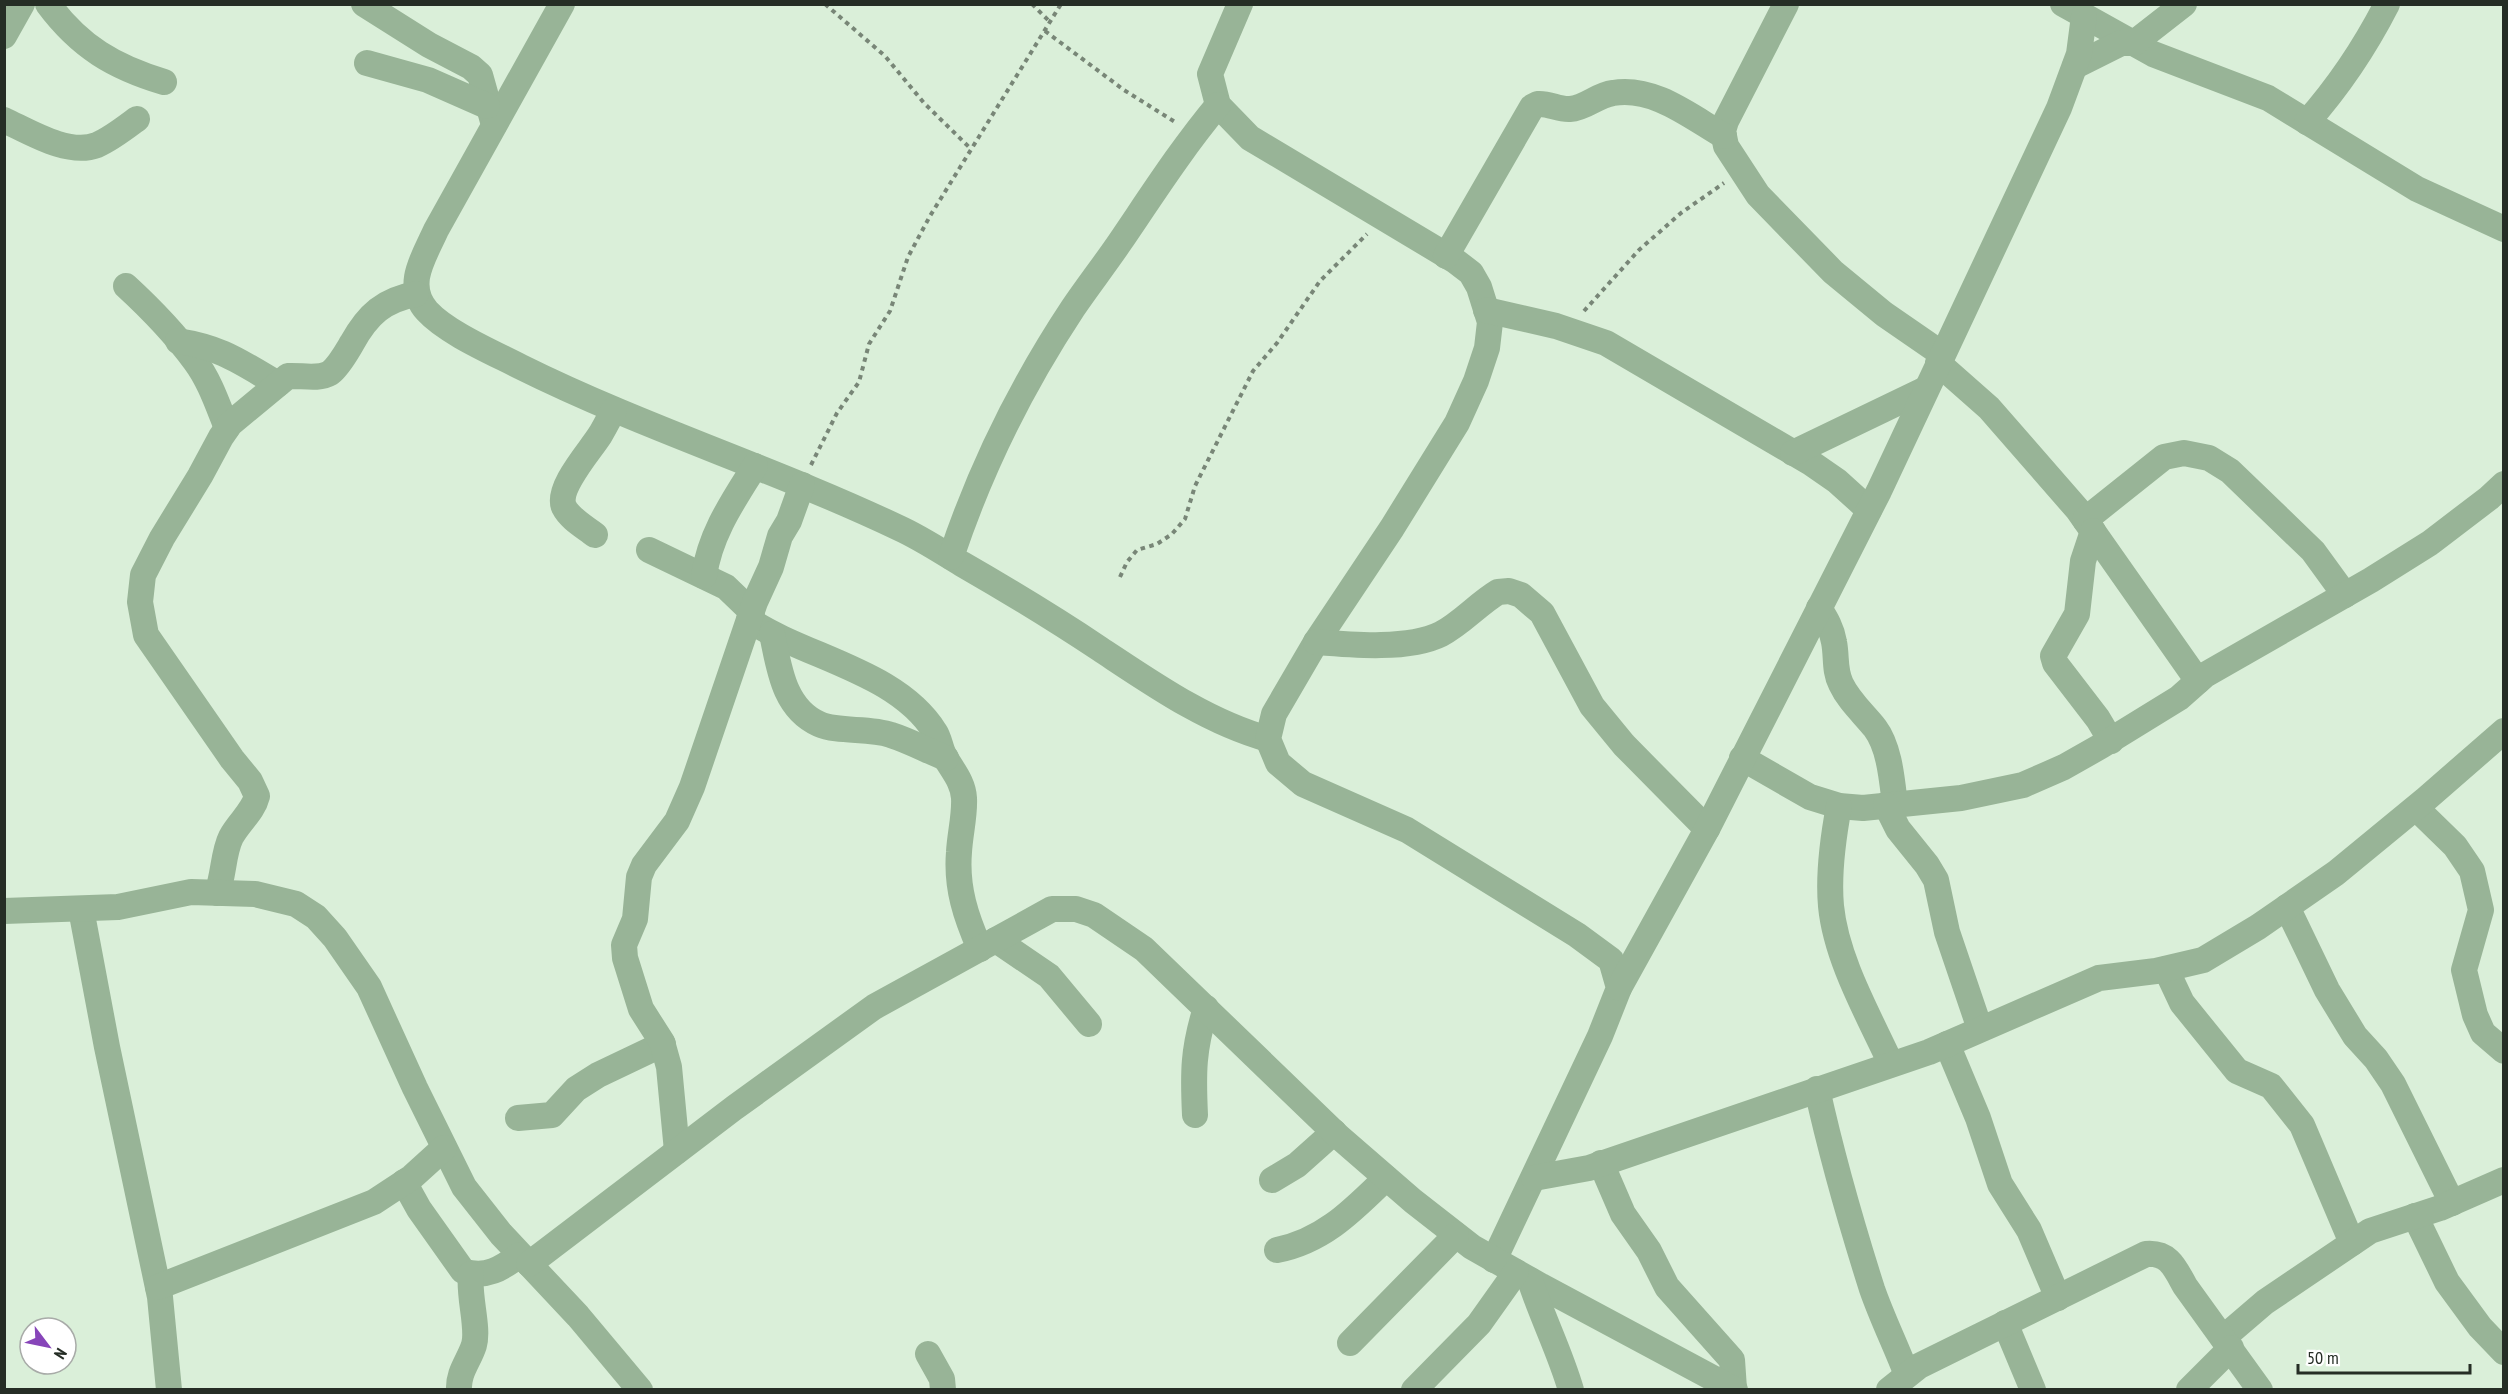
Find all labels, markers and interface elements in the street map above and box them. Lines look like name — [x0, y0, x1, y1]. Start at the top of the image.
north arrow — [18, 1316, 78, 1376]
scale bar — [2298, 1337, 2470, 1375]
text: N — [50, 1345, 71, 1363]
text: 50 m — [2307, 1346, 2339, 1369]

